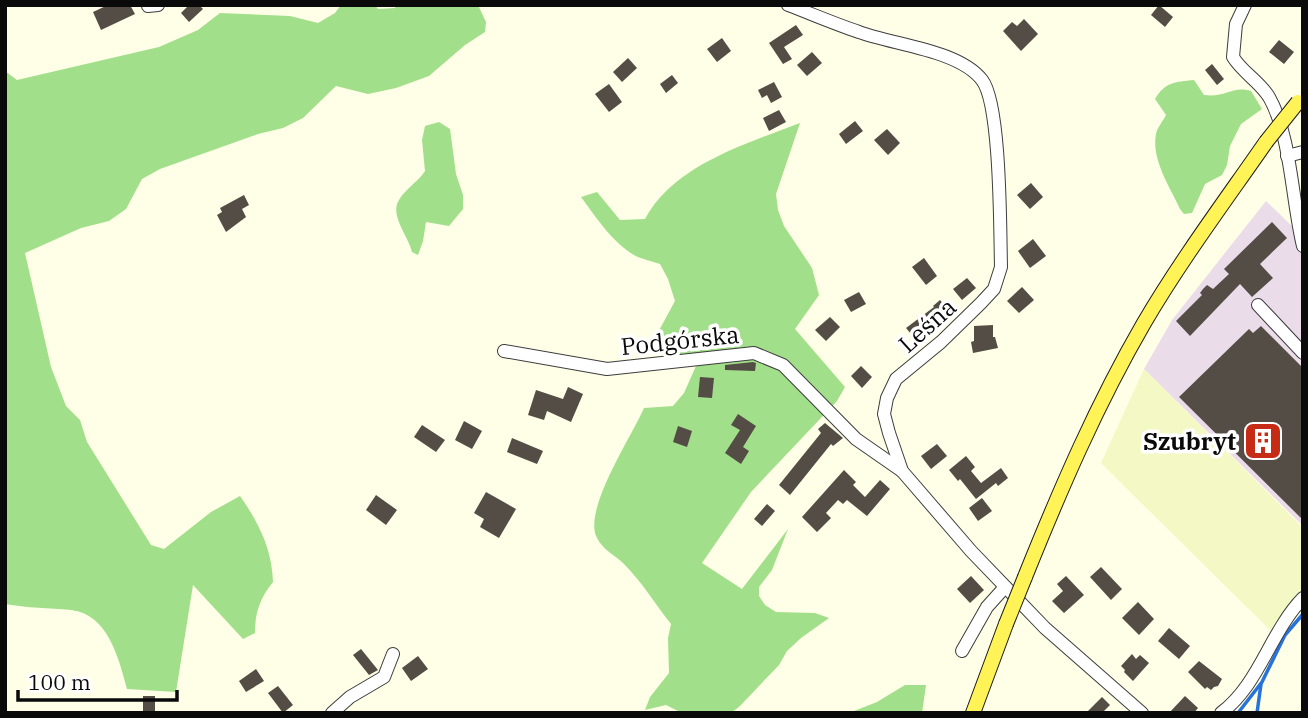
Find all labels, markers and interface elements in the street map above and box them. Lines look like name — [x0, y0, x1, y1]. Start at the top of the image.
street label: Leśna — [891, 291, 963, 359]
street label: Podgórska — [619, 318, 741, 362]
building icon: Szubryt — [1242, 420, 1284, 462]
place label: Szubryt — [1143, 425, 1236, 457]
scale bar — [18, 658, 177, 702]
text: 100 m — [28, 668, 91, 696]

